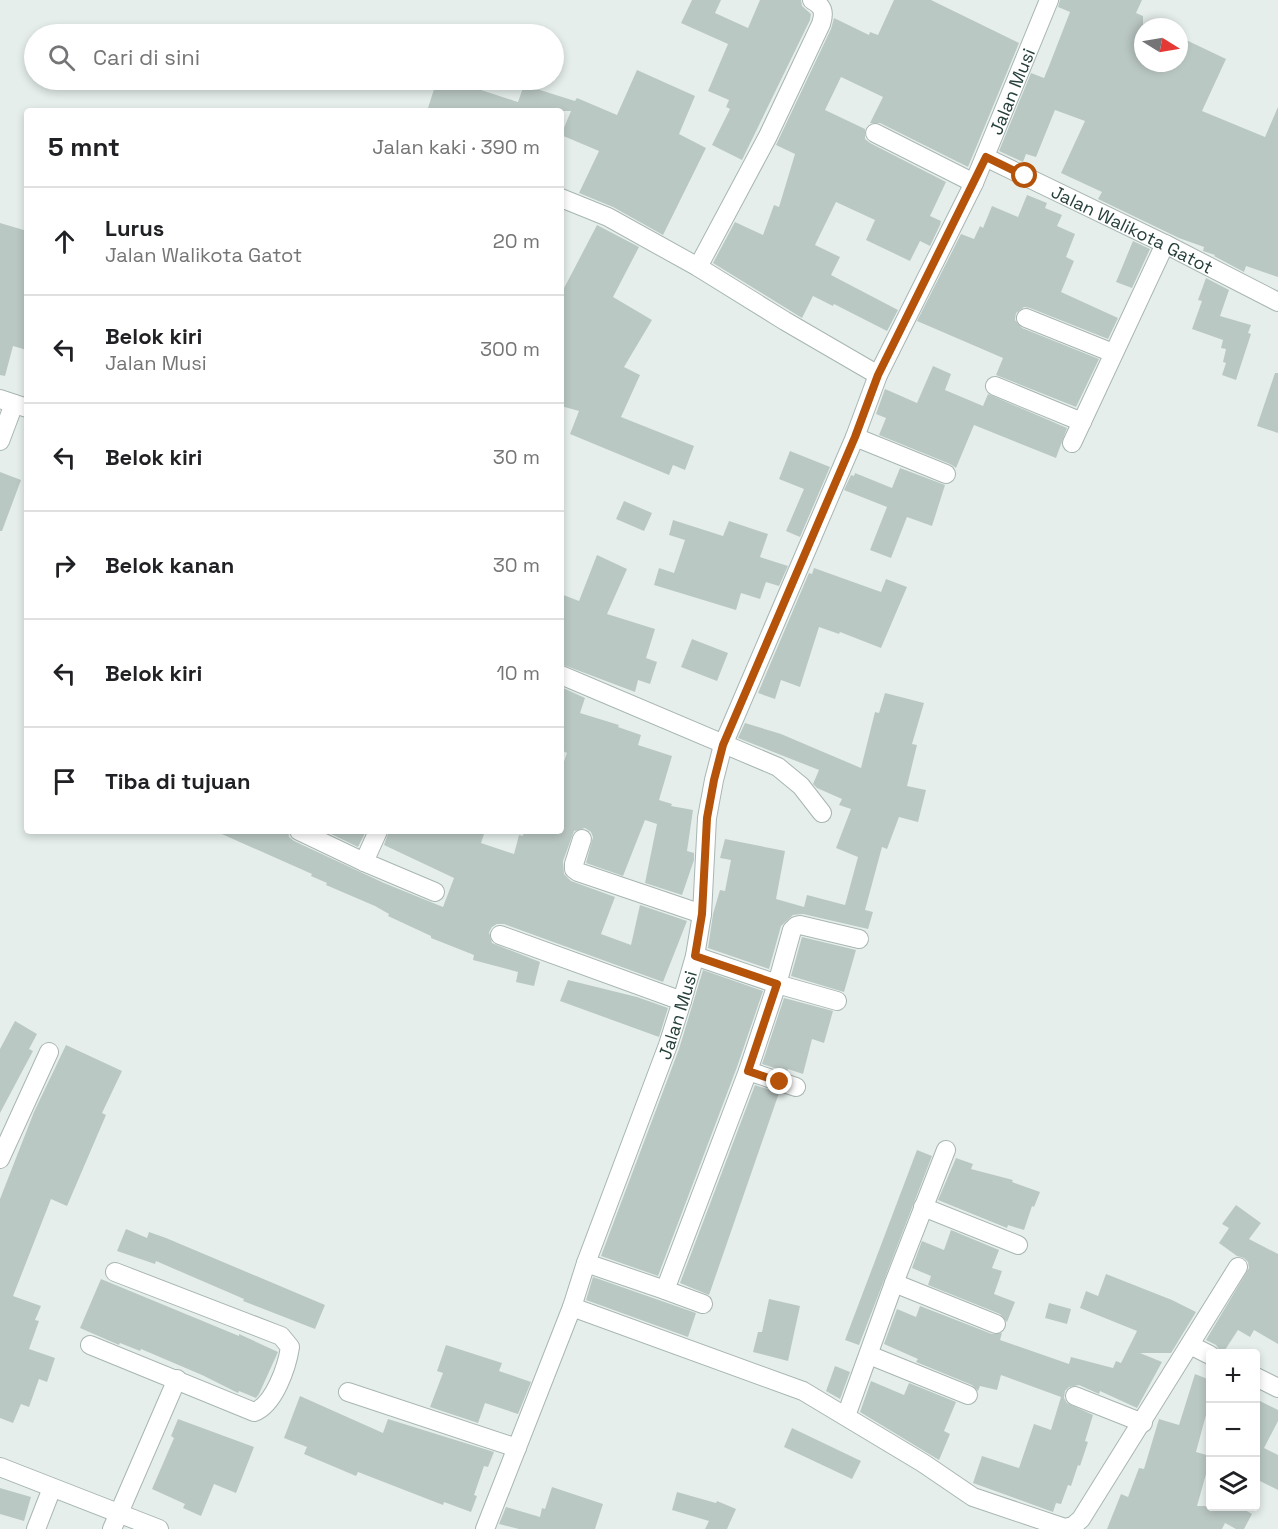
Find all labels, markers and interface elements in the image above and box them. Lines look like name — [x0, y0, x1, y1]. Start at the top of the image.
north arrow — [1134, 18, 1188, 72]
search box — [24, 24, 564, 90]
icon: search — [45, 41, 78, 74]
text: Cari di sini — [93, 43, 200, 71]
street label: Jalan Musi — [984, 45, 1040, 138]
text: 5 mnt — [48, 130, 120, 164]
text: Jalan kaki · 390 m — [372, 134, 540, 160]
route start — [1011, 162, 1037, 188]
street label: Jalan Walikota Gatot — [1048, 179, 1217, 278]
text: Lurus — [105, 214, 164, 242]
icon: ahead — [48, 225, 81, 258]
text: 20 m — [493, 228, 540, 254]
text: Jalan Walikota Gatot — [105, 242, 302, 268]
text: Belok kiri — [105, 322, 202, 350]
icon: left — [48, 333, 81, 366]
text: 300 m — [480, 336, 540, 362]
text: Jalan Musi — [105, 350, 207, 376]
icon: left — [48, 441, 81, 474]
text: Belok kiri — [105, 443, 202, 471]
text: 30 m — [493, 444, 540, 470]
icon: right — [48, 549, 81, 582]
text: Belok kanan — [105, 551, 234, 579]
text: 30 m — [493, 552, 540, 578]
icon: left — [48, 657, 81, 690]
text: Belok kiri — [105, 659, 202, 687]
text: 10 m — [496, 660, 540, 686]
icon: arrive — [48, 765, 81, 798]
text: Tiba di tujuan — [105, 767, 251, 795]
street label: Jalan Musi — [652, 968, 702, 1062]
route end — [766, 1068, 792, 1094]
map controls — [1206, 1349, 1260, 1511]
button: + — [1206, 1349, 1260, 1403]
button: − — [1206, 1403, 1260, 1457]
button: layers — [1206, 1457, 1260, 1511]

